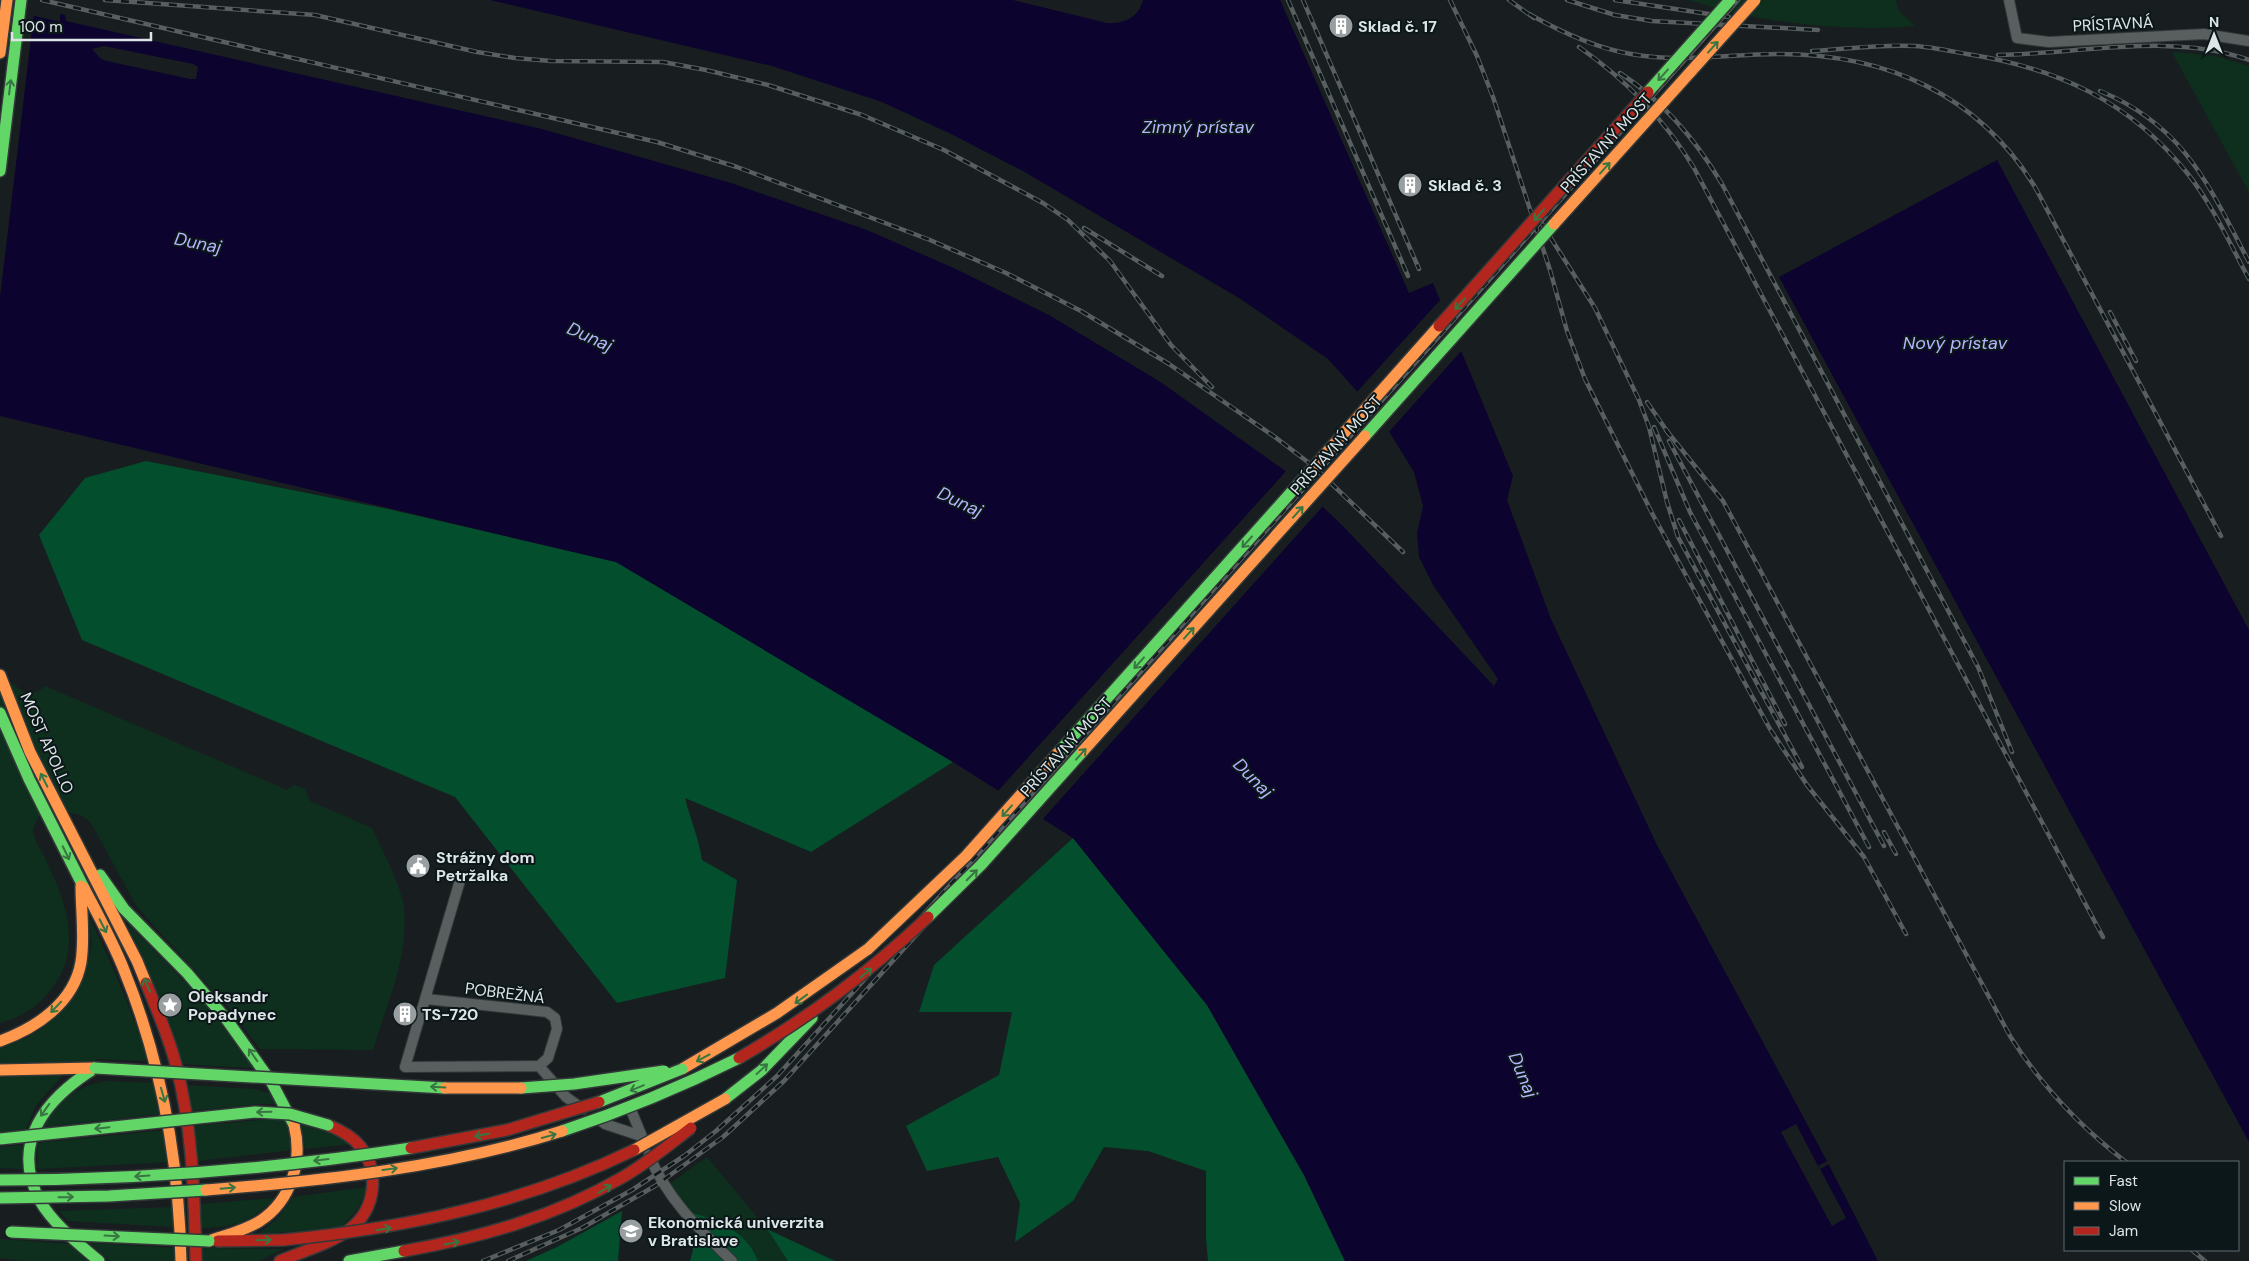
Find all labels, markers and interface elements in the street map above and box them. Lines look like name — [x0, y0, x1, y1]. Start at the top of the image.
scale bar — [12, 10, 151, 42]
north arrow — [2189, 10, 2239, 60]
street label: PRÍSTAVNÁ — [2072, 11, 2154, 37]
building icon: Sklad č. 17 — [1328, 13, 1354, 39]
text: N — [2209, 13, 2219, 31]
place label: Sklad č. 17 — [1358, 16, 1437, 37]
text: 100 m — [20, 17, 63, 37]
one-way arrow — [1707, 41, 1719, 54]
one-way arrow — [1657, 69, 1669, 82]
one-way arrow — [5, 80, 15, 96]
street label: PRÍSTAVNÝ MOST — [1556, 89, 1656, 197]
water label: Zimný prístav — [1142, 115, 1255, 139]
one-way arrow — [1599, 162, 1611, 175]
building icon: Sklad č. 3 — [1397, 172, 1423, 198]
place label: Sklad č. 3 — [1428, 175, 1502, 196]
one-way arrow — [1534, 208, 1545, 221]
water label: Dunaj — [172, 227, 224, 259]
one-way arrow — [1455, 297, 1466, 310]
water label: Dunaj — [563, 316, 617, 358]
water label: Nový prístav — [1903, 331, 2008, 355]
street label: PRÍSTAVNÝ MOST — [1286, 391, 1386, 499]
water label: Dunaj — [933, 481, 987, 523]
one-way arrow — [1292, 506, 1303, 519]
one-way arrow — [1241, 536, 1253, 549]
one-way arrow — [1183, 627, 1195, 640]
one-way arrow — [1133, 657, 1145, 670]
street label: MOST APOLLO — [15, 689, 79, 797]
street label: PRÍSTAVNÝ MOST — [1016, 693, 1116, 801]
one-way arrow — [1075, 748, 1087, 761]
water label: Dunaj — [1228, 753, 1279, 804]
one-way arrow — [39, 772, 49, 787]
one-way arrow — [1001, 804, 1013, 817]
one-way arrow — [61, 845, 71, 860]
place label: Strážny dom Petržalka — [436, 847, 535, 886]
public building icon: Strážny dom Petržalka — [405, 853, 431, 879]
one-way arrow — [965, 869, 977, 881]
one-way arrow — [98, 918, 108, 933]
one-way arrow — [859, 967, 872, 978]
one-way arrow — [142, 978, 152, 993]
street label: POBREŽNÁ — [464, 978, 546, 1008]
place label: Oleksandr Popadynec — [188, 986, 276, 1025]
place icon: Oleksandr Popadynec — [157, 992, 183, 1018]
one-way arrow — [794, 994, 808, 1004]
one-way arrow — [50, 1001, 62, 1013]
building icon: TS-720 — [392, 1001, 418, 1027]
place label: TS-720 — [422, 1004, 478, 1025]
one-way arrow — [248, 1048, 258, 1062]
water label: Dunaj — [1503, 1048, 1544, 1102]
one-way arrow — [695, 1053, 710, 1063]
one-way arrow — [756, 1063, 769, 1075]
one-way arrow — [430, 1083, 446, 1092]
one-way arrow — [630, 1084, 645, 1093]
one-way arrow — [159, 1086, 168, 1102]
one-way arrow — [40, 1103, 50, 1117]
one-way arrow — [256, 1107, 272, 1117]
one-way arrow — [95, 1123, 111, 1133]
one-way arrow — [540, 1130, 556, 1140]
one-way arrow — [474, 1131, 490, 1140]
one-way arrow — [313, 1155, 329, 1165]
legend — [2064, 1161, 2239, 1251]
one-way arrow — [381, 1164, 397, 1174]
text: Fast — [2109, 1171, 2138, 1191]
one-way arrow — [134, 1172, 150, 1181]
one-way arrow — [220, 1183, 236, 1192]
one-way arrow — [597, 1183, 611, 1193]
one-way arrow — [58, 1192, 74, 1201]
text: Slow — [2109, 1196, 2142, 1216]
place label: Ekonomická univerzita v Bratislave — [648, 1212, 824, 1251]
school or university icon: Ekonomická univerzita v Bratislave — [618, 1218, 644, 1244]
text: Jam — [2109, 1221, 2138, 1241]
one-way arrow — [375, 1224, 391, 1234]
one-way arrow — [104, 1232, 120, 1241]
one-way arrow — [255, 1236, 271, 1245]
one-way arrow — [444, 1238, 460, 1247]

